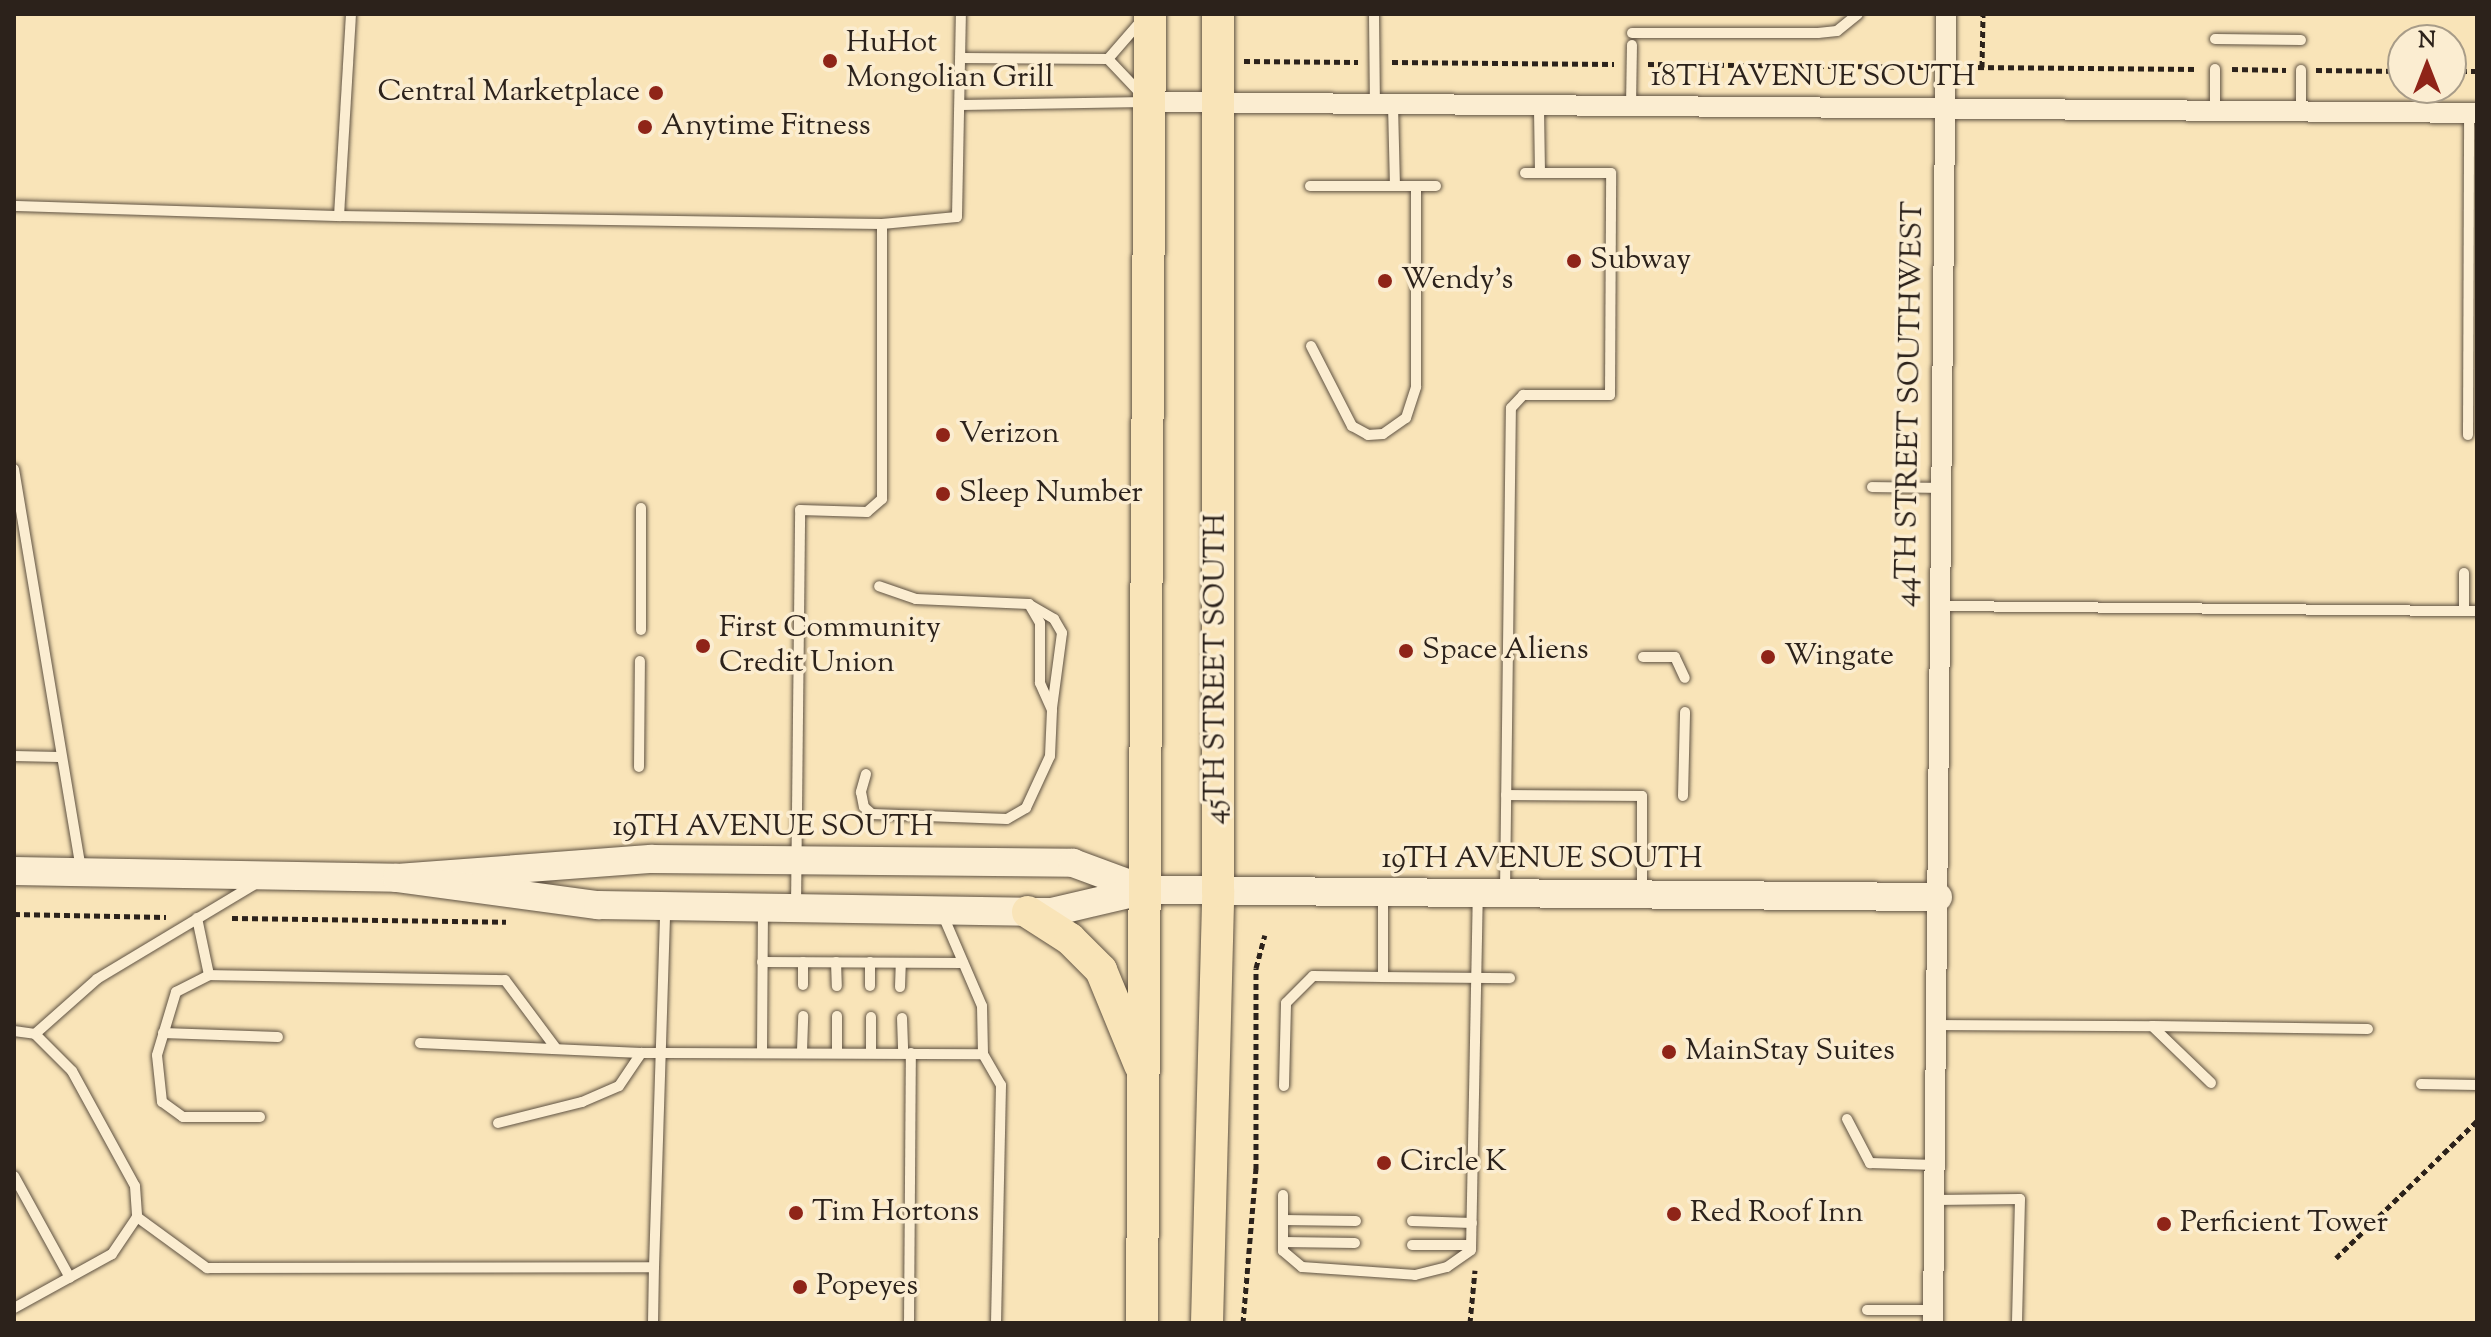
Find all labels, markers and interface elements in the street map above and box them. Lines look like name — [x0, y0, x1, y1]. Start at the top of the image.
north arrow — [2387, 24, 2467, 104]
place label: HuHot Mongolian Grill — [846, 26, 1054, 96]
text: N — [2418, 26, 2436, 58]
marker: HuHot Mongolian Grill — [821, 52, 839, 70]
street label: 18TH AVENUE SOUTH — [1651, 60, 1975, 96]
place label: Central Marketplace — [377, 75, 640, 111]
marker: Central Marketplace — [647, 84, 665, 102]
place label: Anytime Fitness — [661, 109, 871, 145]
marker: Anytime Fitness — [636, 118, 654, 136]
street label: 44TH STREET SOUTHWEST — [1889, 201, 1933, 607]
place label: Subway — [1590, 243, 1691, 279]
marker: Subway — [1565, 252, 1583, 270]
place label: Wendy's — [1401, 263, 1513, 299]
marker: Wendy's — [1376, 272, 1394, 290]
place label: Verizon — [959, 417, 1059, 453]
marker: Verizon — [934, 426, 952, 444]
place label: Sleep Number — [959, 476, 1143, 512]
marker: Sleep Number — [934, 485, 952, 503]
street label: 45TH STREET SOUTH — [1199, 514, 1235, 824]
place label: First Community Credit Union — [719, 611, 941, 682]
place label: Space Aliens — [1422, 633, 1588, 669]
marker: First Community Credit Union — [694, 637, 712, 655]
place label: Wingate — [1784, 639, 1894, 675]
marker: Space Aliens — [1397, 642, 1415, 660]
marker: Wingate — [1759, 648, 1777, 666]
street label: 19TH AVENUE SOUTH — [612, 810, 934, 846]
street label: 19TH AVENUE SOUTH — [1381, 842, 1703, 878]
place label: MainStay Suites — [1685, 1034, 1895, 1070]
marker: MainStay Suites — [1660, 1043, 1678, 1061]
place label: Circle K — [1400, 1145, 1507, 1181]
marker: Circle K — [1375, 1154, 1393, 1172]
place label: Tim Hortons — [812, 1195, 979, 1231]
place label: Red Roof Inn — [1690, 1196, 1864, 1232]
marker: Tim Hortons — [787, 1204, 805, 1222]
marker: Red Roof Inn — [1665, 1205, 1683, 1223]
place label: Perficient Tower — [2180, 1206, 2388, 1242]
marker: Perficient Tower — [2155, 1215, 2173, 1233]
place label: Popeyes — [816, 1269, 918, 1305]
marker: Popeyes — [791, 1278, 809, 1296]

